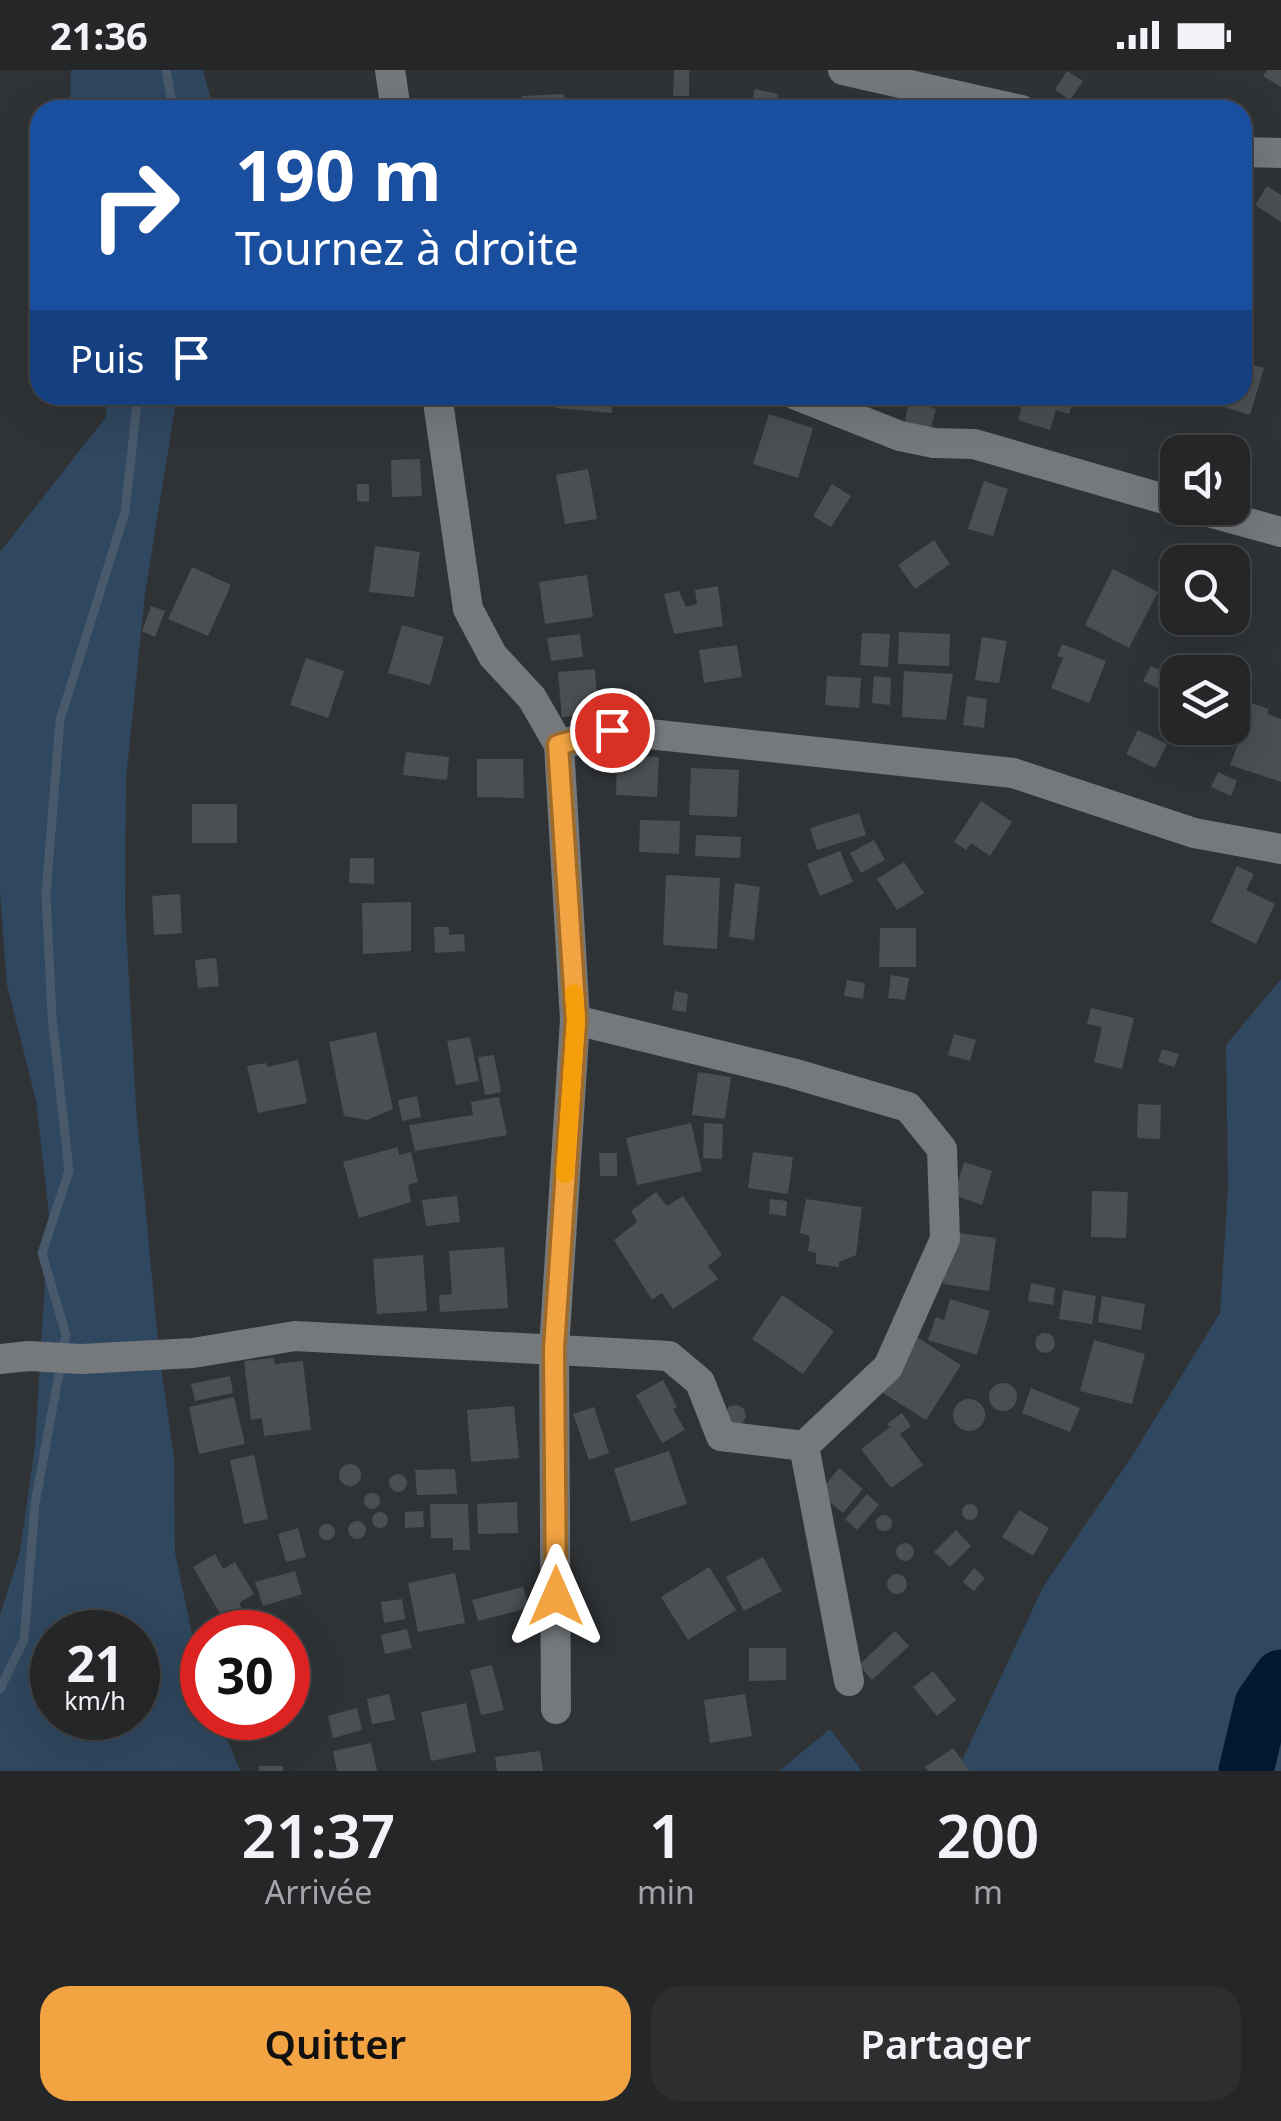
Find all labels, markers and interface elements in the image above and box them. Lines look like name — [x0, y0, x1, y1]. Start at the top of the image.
text: 21:36 — [50, 9, 148, 61]
text: 190 m — [235, 126, 442, 222]
icon: right — [70, 140, 200, 270]
text: Tournez à droite — [235, 217, 579, 278]
icon: arrive — [164, 330, 219, 385]
text: Puis — [70, 332, 144, 384]
map controls — [1160, 435, 1250, 745]
button: sound — [1160, 435, 1250, 525]
button: search — [1160, 545, 1250, 635]
button: layers — [1160, 655, 1250, 745]
pin — [570, 688, 655, 773]
icon: arrive — [585, 703, 640, 758]
position arrow — [504, 1544, 608, 1648]
speed limit sign: 30 — [180, 1610, 310, 1740]
text: 21 — [66, 1629, 124, 1697]
text: km/h — [64, 1683, 126, 1717]
text: 21:37 — [242, 1794, 395, 1876]
text: 1 — [649, 1794, 683, 1876]
text: 200 — [936, 1794, 1039, 1876]
text: Arrivée — [265, 1870, 372, 1913]
text: min — [637, 1870, 695, 1913]
text: m — [973, 1870, 1003, 1913]
button: Quitter — [40, 1986, 631, 2101]
button: Partager — [651, 1986, 1241, 2101]

